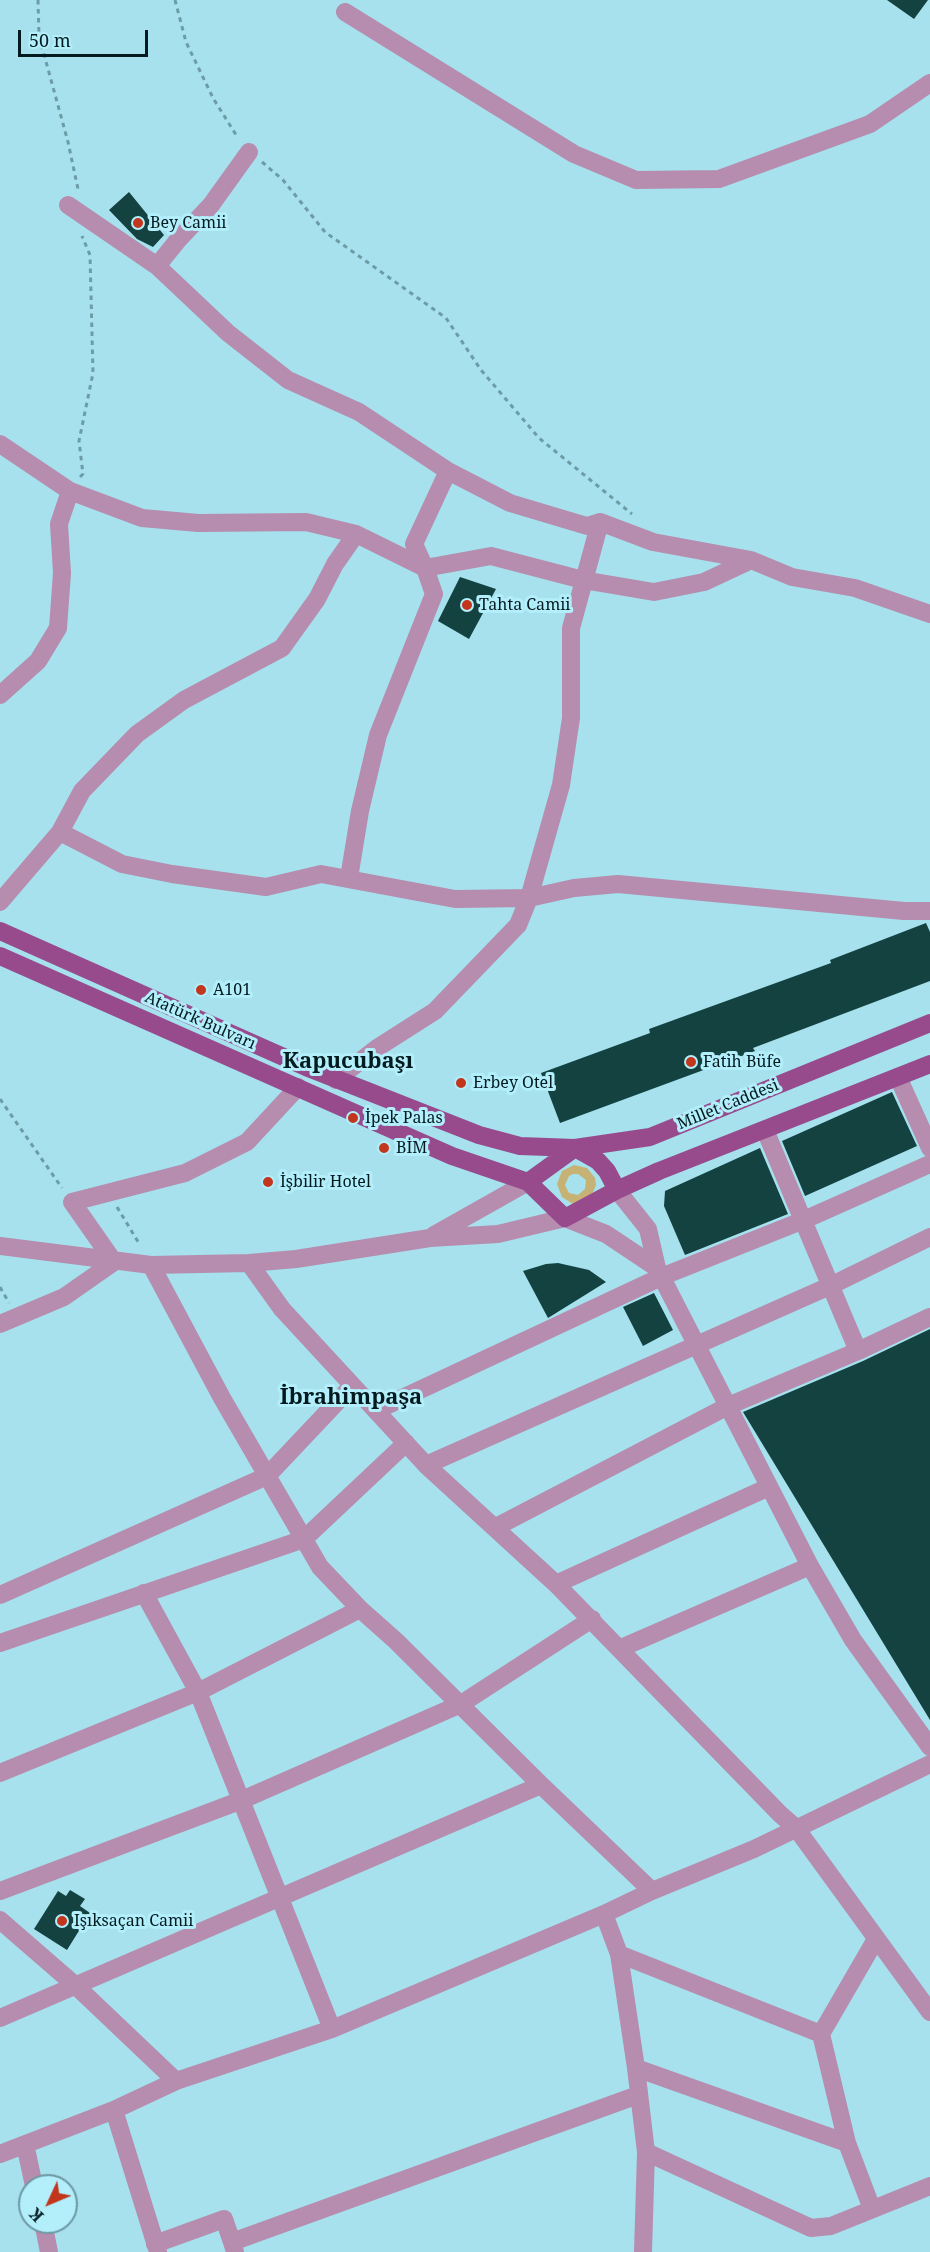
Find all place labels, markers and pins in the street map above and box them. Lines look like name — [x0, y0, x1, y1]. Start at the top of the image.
place label: Bey Camii — [150, 213, 226, 233]
marker: Bey Camii — [131, 216, 145, 230]
place label: Tahta Camii — [479, 595, 570, 615]
marker: Tahta Camii — [460, 598, 474, 612]
place label: A101 — [213, 980, 251, 1000]
marker: A101 — [194, 983, 208, 997]
place label: Fatih Büfe — [703, 1052, 781, 1072]
marker: Fatih Büfe — [684, 1055, 698, 1069]
place label: Erbey Otel — [473, 1073, 553, 1093]
marker: Erbey Otel — [454, 1076, 468, 1090]
place label: İpek Palas — [365, 1108, 443, 1128]
marker: İpek Palas — [346, 1111, 360, 1125]
place label: BİM — [396, 1138, 427, 1158]
marker: BİM — [377, 1141, 391, 1155]
place label: İşbilir Hotel — [280, 1172, 371, 1192]
marker: İşbilir Hotel — [261, 1175, 275, 1189]
place label: Işıksaçan Camii — [74, 1911, 193, 1931]
marker: Işıksaçan Camii — [55, 1914, 69, 1928]

